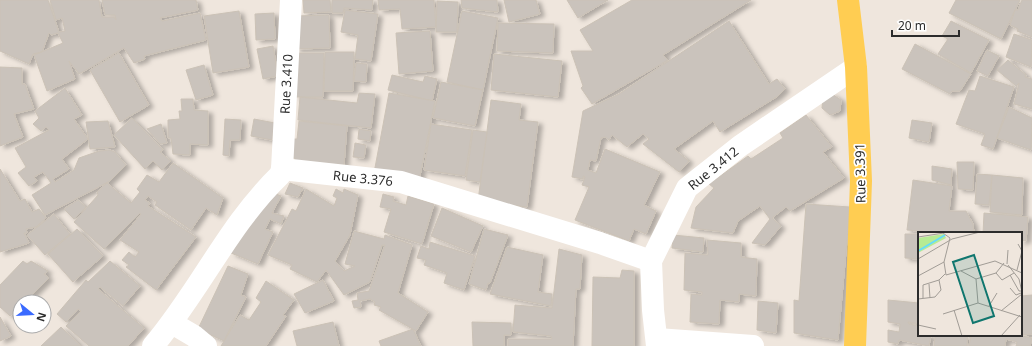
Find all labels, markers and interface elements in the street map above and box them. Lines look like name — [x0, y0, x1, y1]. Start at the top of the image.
scale bar — [892, 12, 959, 38]
text: 20 m — [898, 17, 926, 34]
street label: Rue 3.410 — [275, 54, 297, 114]
street label: Rue 3.412 — [684, 142, 742, 194]
street label: Rue 3.391 — [850, 143, 870, 203]
street label: Rue 3.376 — [332, 166, 394, 190]
inset map — [918, 232, 1022, 336]
north arrow — [12, 294, 52, 334]
text: N — [33, 311, 51, 324]

